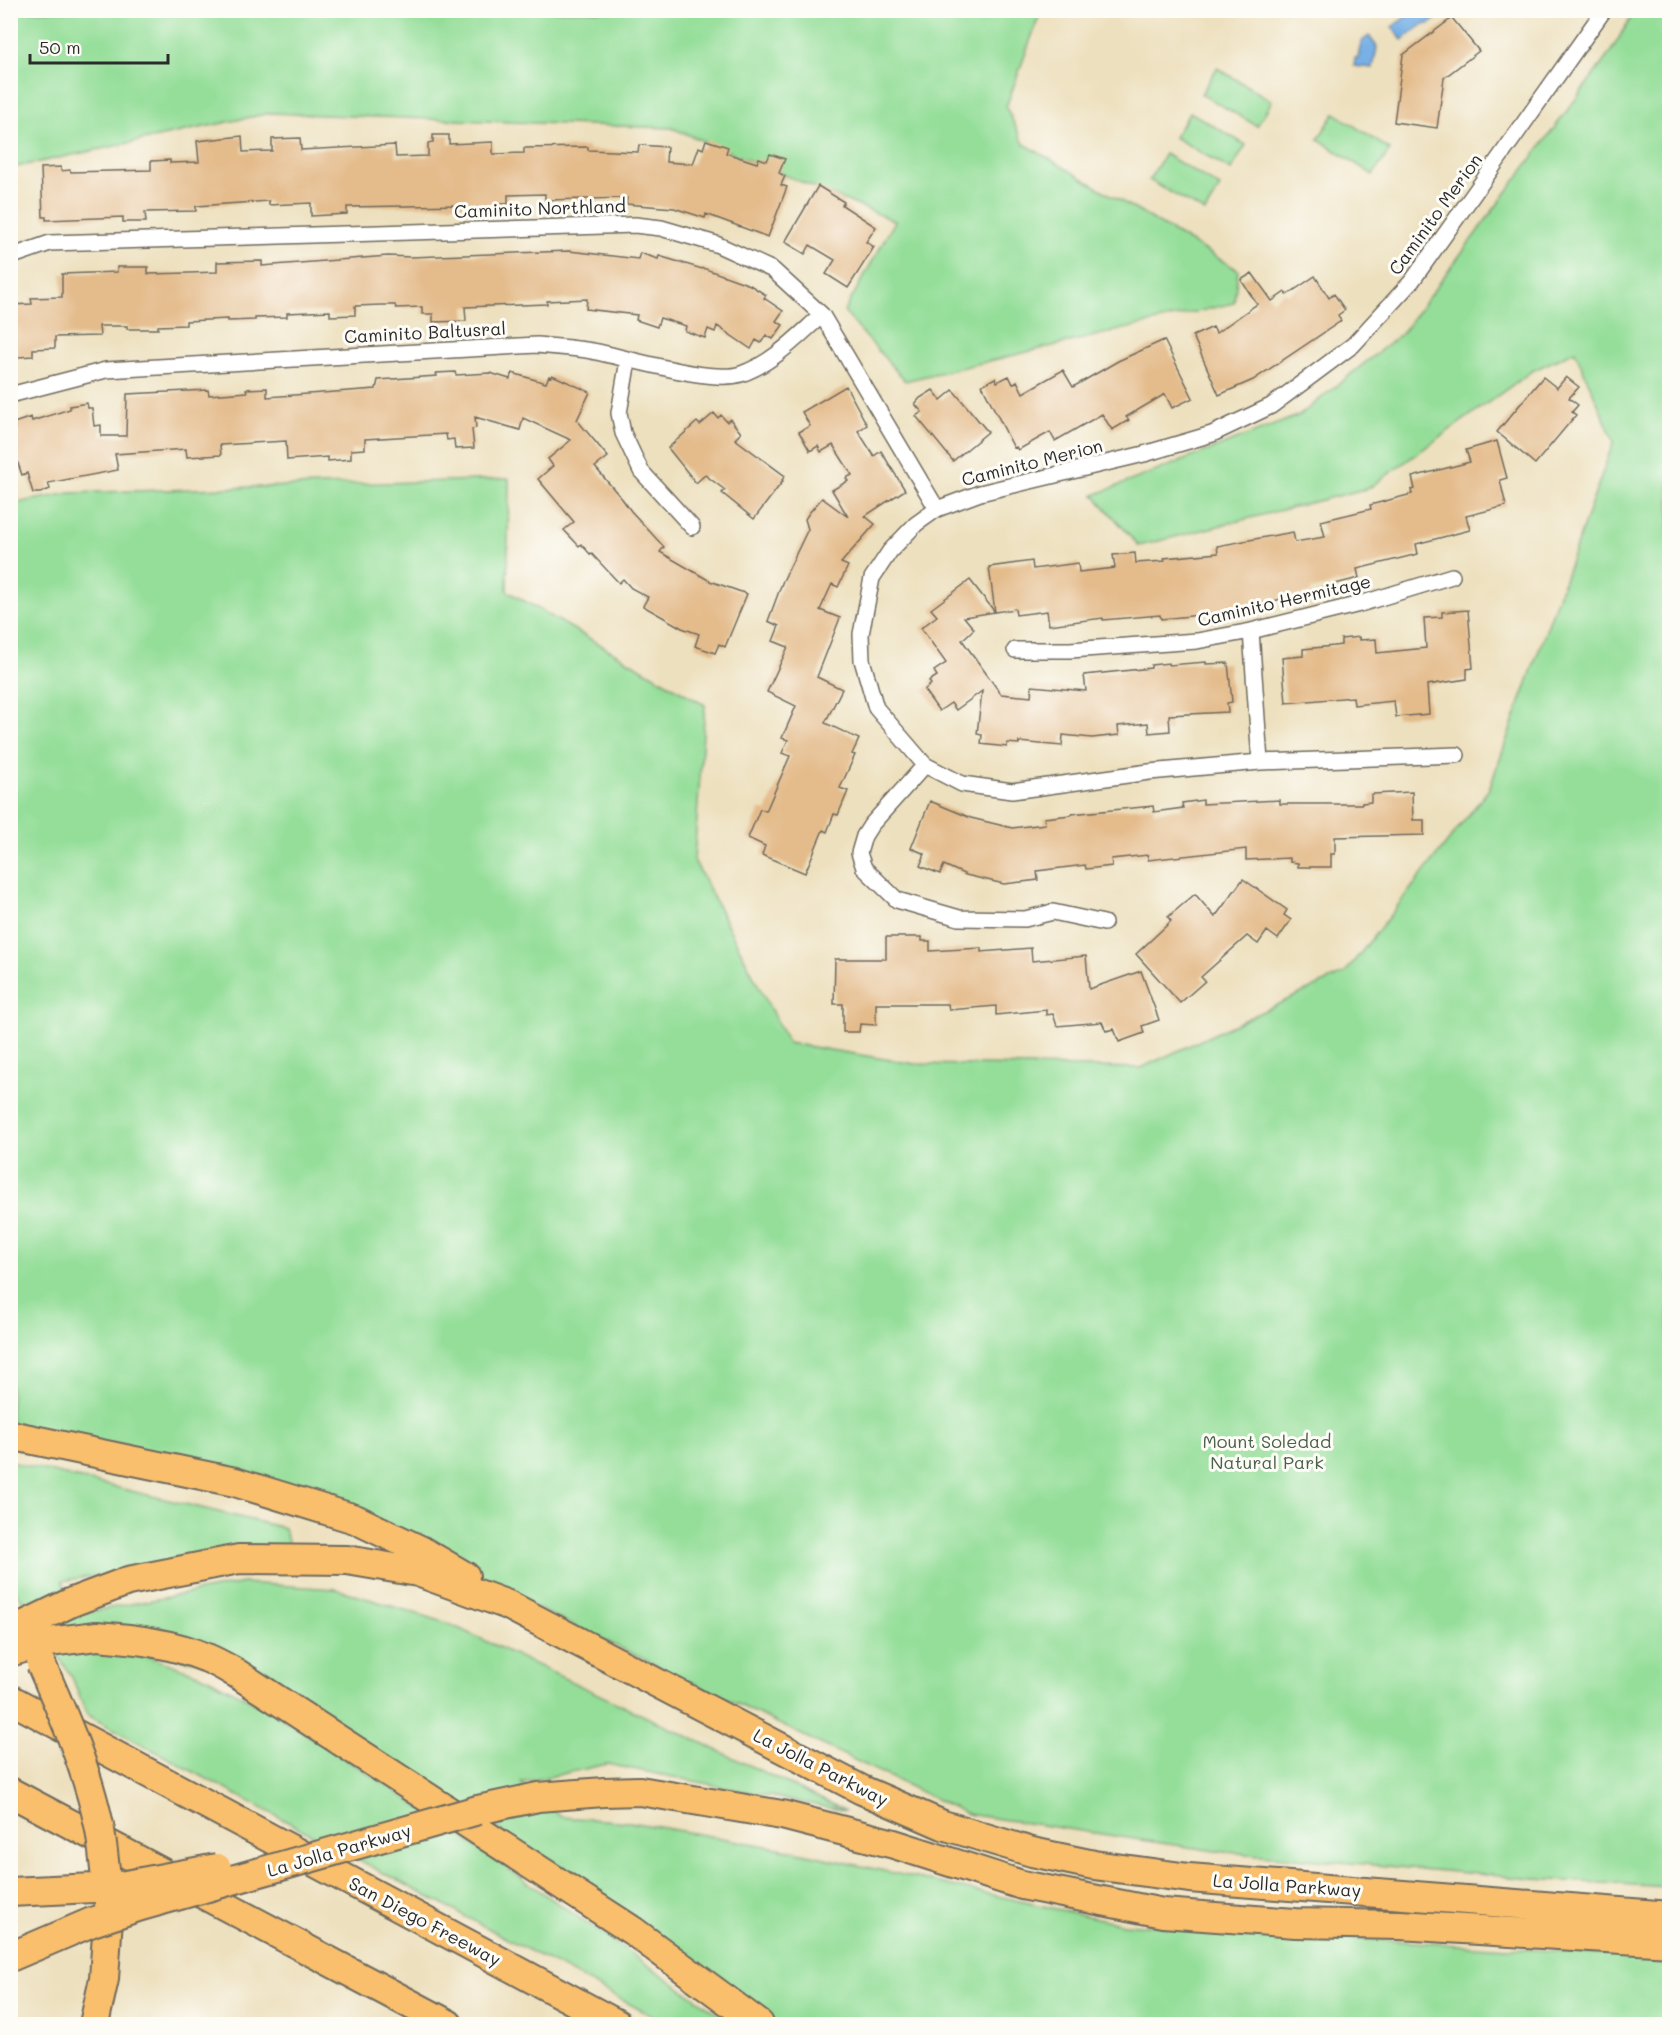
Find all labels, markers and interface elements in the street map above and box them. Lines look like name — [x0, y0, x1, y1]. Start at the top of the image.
scale bar — [30, 27, 168, 65]
text: 50 m — [39, 35, 81, 59]
street label: Caminito Merion — [1383, 149, 1487, 279]
street label: Caminito Northland — [454, 193, 626, 223]
street label: Caminito Baltusral — [344, 316, 506, 348]
street label: Caminito Merion — [959, 433, 1105, 491]
street label: Caminito Hermitage — [1195, 568, 1373, 632]
park label: Mount Soledad Natural Park — [1202, 1429, 1332, 1474]
street label: La Jolla Parkway — [749, 1723, 893, 1811]
street label: La Jolla Parkway — [264, 1818, 414, 1882]
street label: La Jolla Parkway — [1212, 1868, 1362, 1902]
street label: San Diego Freeway — [345, 1871, 505, 1971]

